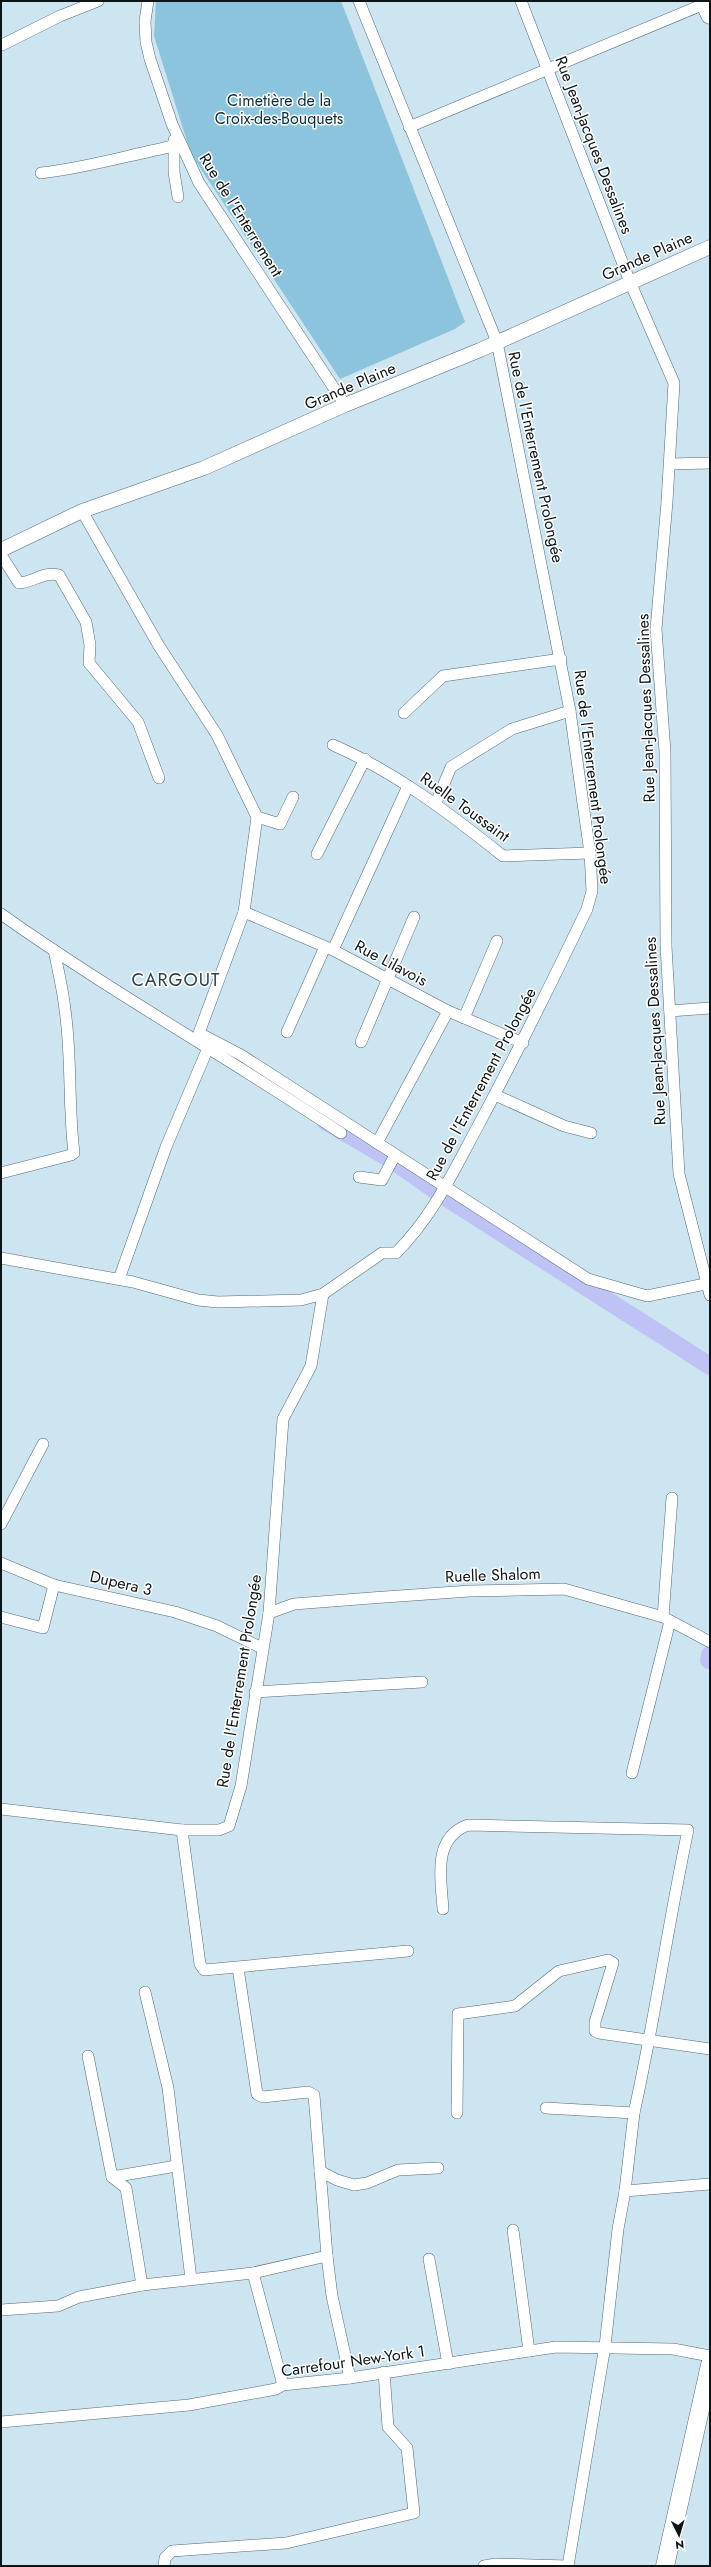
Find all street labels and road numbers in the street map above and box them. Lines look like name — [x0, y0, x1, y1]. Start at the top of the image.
street label: Rue Jean-Jacques Dessalines — [549, 53, 639, 237]
street label: Rue de l'Enterrement — [194, 149, 288, 281]
street label: Grande Plaine — [598, 226, 696, 286]
street label: Rue de l'Enterrement Prolongée — [502, 349, 570, 565]
street label: Grande Plaine — [301, 356, 399, 416]
street label: Rue Jean-Jacques Dessalines — [631, 613, 661, 803]
street label: Rue de l'Enterrement Prolongée — [568, 669, 618, 885]
street label: Ruelle Toussaint — [415, 767, 515, 848]
street label: Rue Lilavois — [351, 934, 431, 992]
street label: Rue Jean-Jacques Dessalines — [639, 936, 671, 1126]
street label: Rue de l'Enterrement Prolongée — [420, 983, 542, 1185]
street label: Ruelle Shalom — [445, 1562, 541, 1588]
street label: Dupera 3 — [88, 1565, 155, 1601]
street label: Rue de l'Enterrement Prolongée — [211, 1573, 267, 1789]
street label: Carrefour New-York 1 — [280, 2340, 426, 2382]

